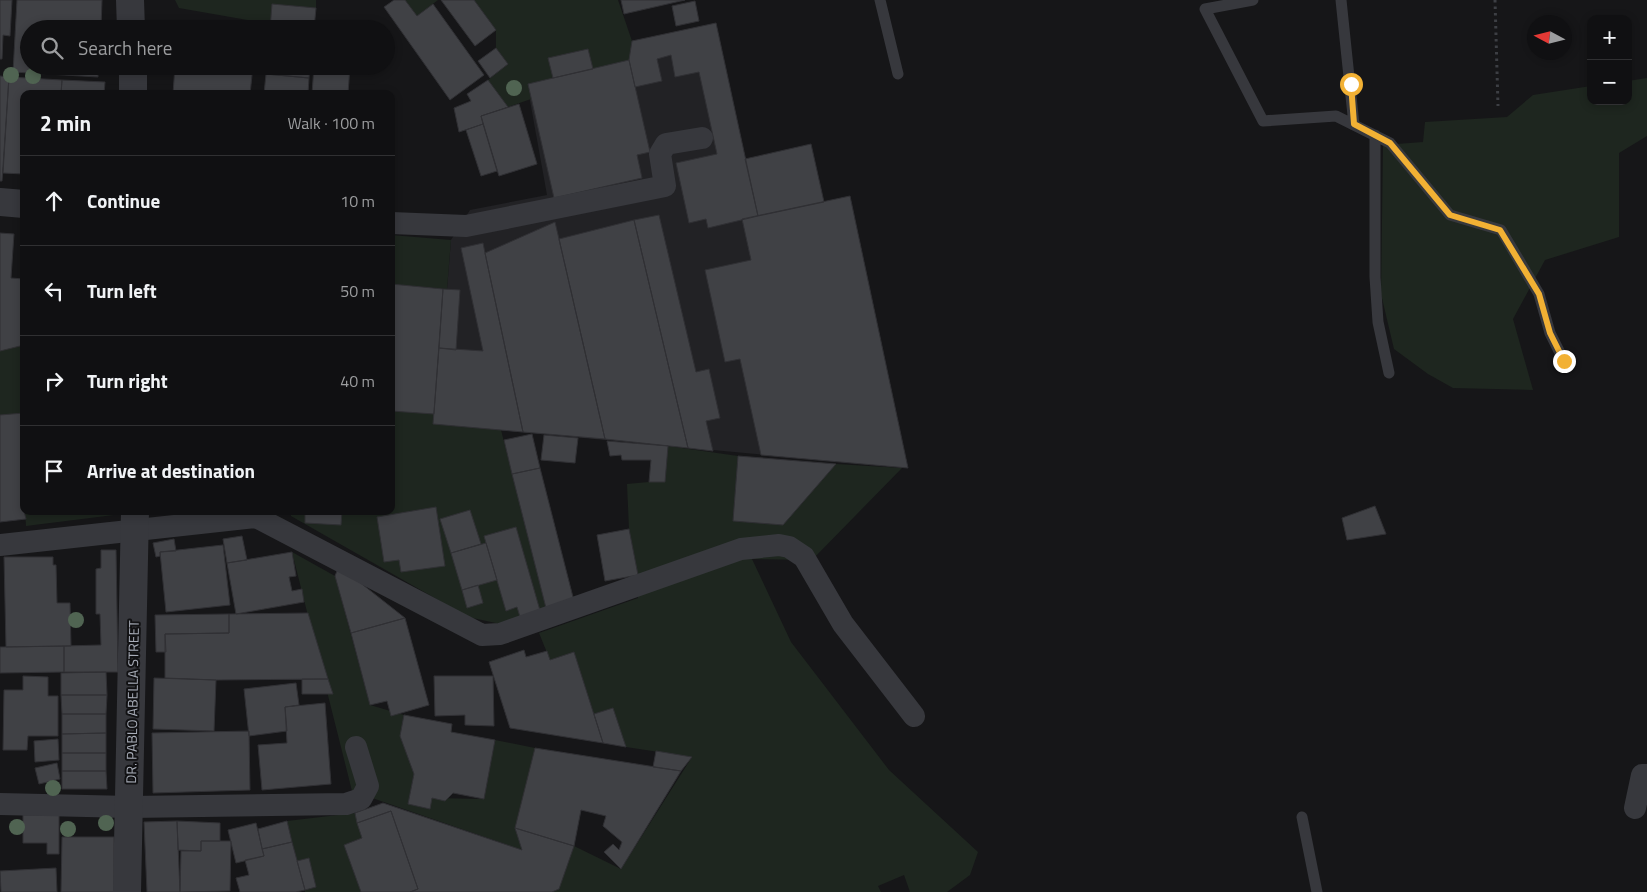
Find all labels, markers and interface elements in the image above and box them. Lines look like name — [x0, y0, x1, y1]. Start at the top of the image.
north arrow — [1527, 15, 1572, 60]
map controls — [1587, 15, 1632, 105]
button: + — [1587, 15, 1632, 60]
search box — [20, 20, 395, 75]
text: Search here — [78, 33, 172, 62]
icon: search — [38, 34, 66, 62]
button: − — [1587, 60, 1632, 105]
route start — [1340, 73, 1363, 96]
text: 2 min — [40, 107, 91, 139]
text: Walk · 100 m — [287, 111, 375, 135]
text: Continue — [87, 186, 160, 215]
icon: ahead — [40, 187, 68, 215]
text: 10 m — [340, 189, 375, 213]
text: Turn left — [87, 276, 157, 305]
icon: left — [40, 277, 68, 305]
text: 50 m — [340, 279, 375, 303]
route end — [1553, 350, 1576, 373]
text: Turn right — [87, 366, 168, 395]
icon: right — [40, 367, 68, 395]
text: 40 m — [340, 369, 375, 393]
text: Arrive at destination — [87, 456, 255, 485]
icon: arrive — [40, 457, 68, 485]
street label: DR. PABLO ABELLA STREET — [120, 620, 144, 784]

